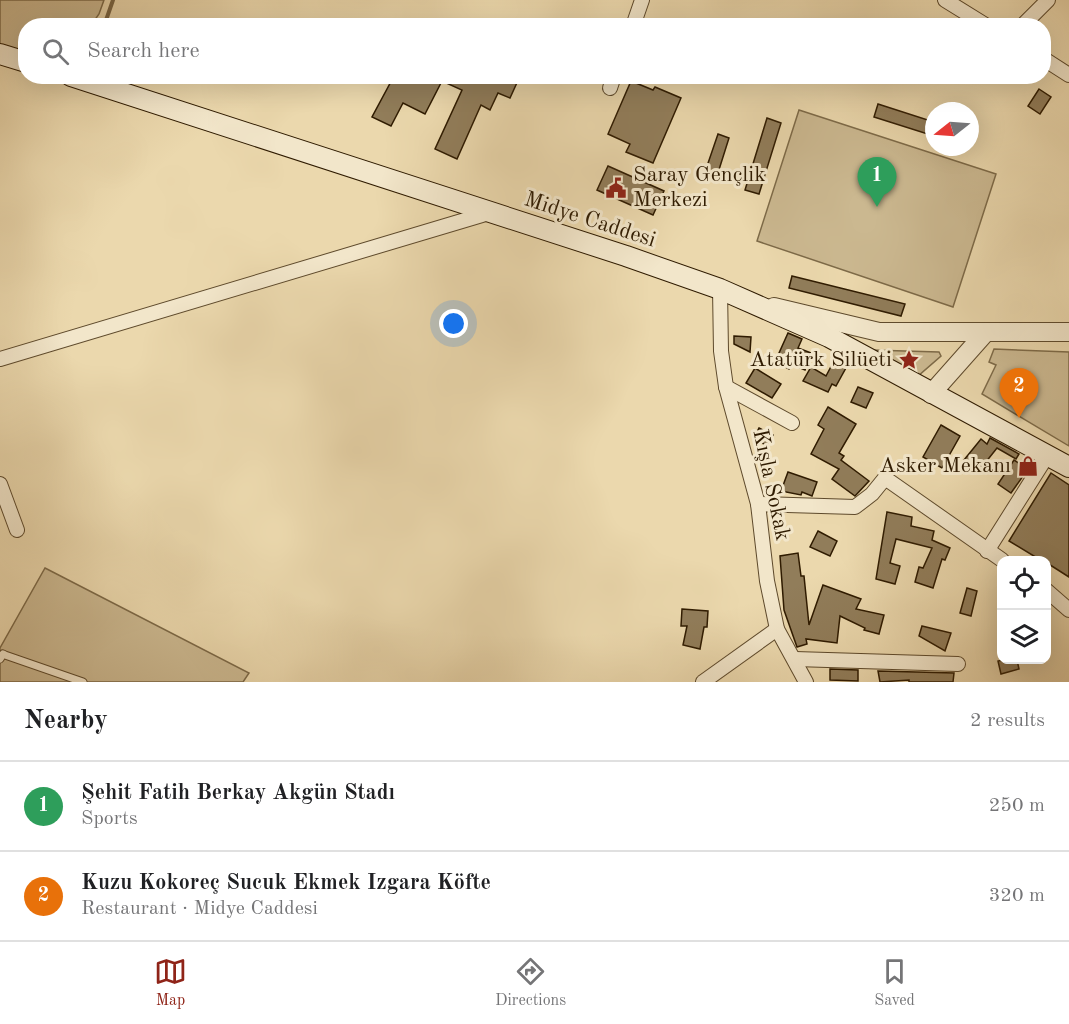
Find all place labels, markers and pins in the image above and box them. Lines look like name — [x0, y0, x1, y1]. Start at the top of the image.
pin: 1 — [858, 158, 896, 207]
place label: Saray Gençlik Merkezi — [633, 164, 766, 211]
public building icon: Saray Gençlik Merkezi — [604, 176, 628, 200]
place icon: Atatürk Silüeti — [897, 348, 921, 372]
place label: Atatürk Silüeti — [750, 349, 892, 371]
pin: 2 — [1000, 368, 1038, 418]
shop icon: Asker Mekanı — [1016, 454, 1040, 478]
place label: Asker Mekanı — [879, 455, 1011, 477]

